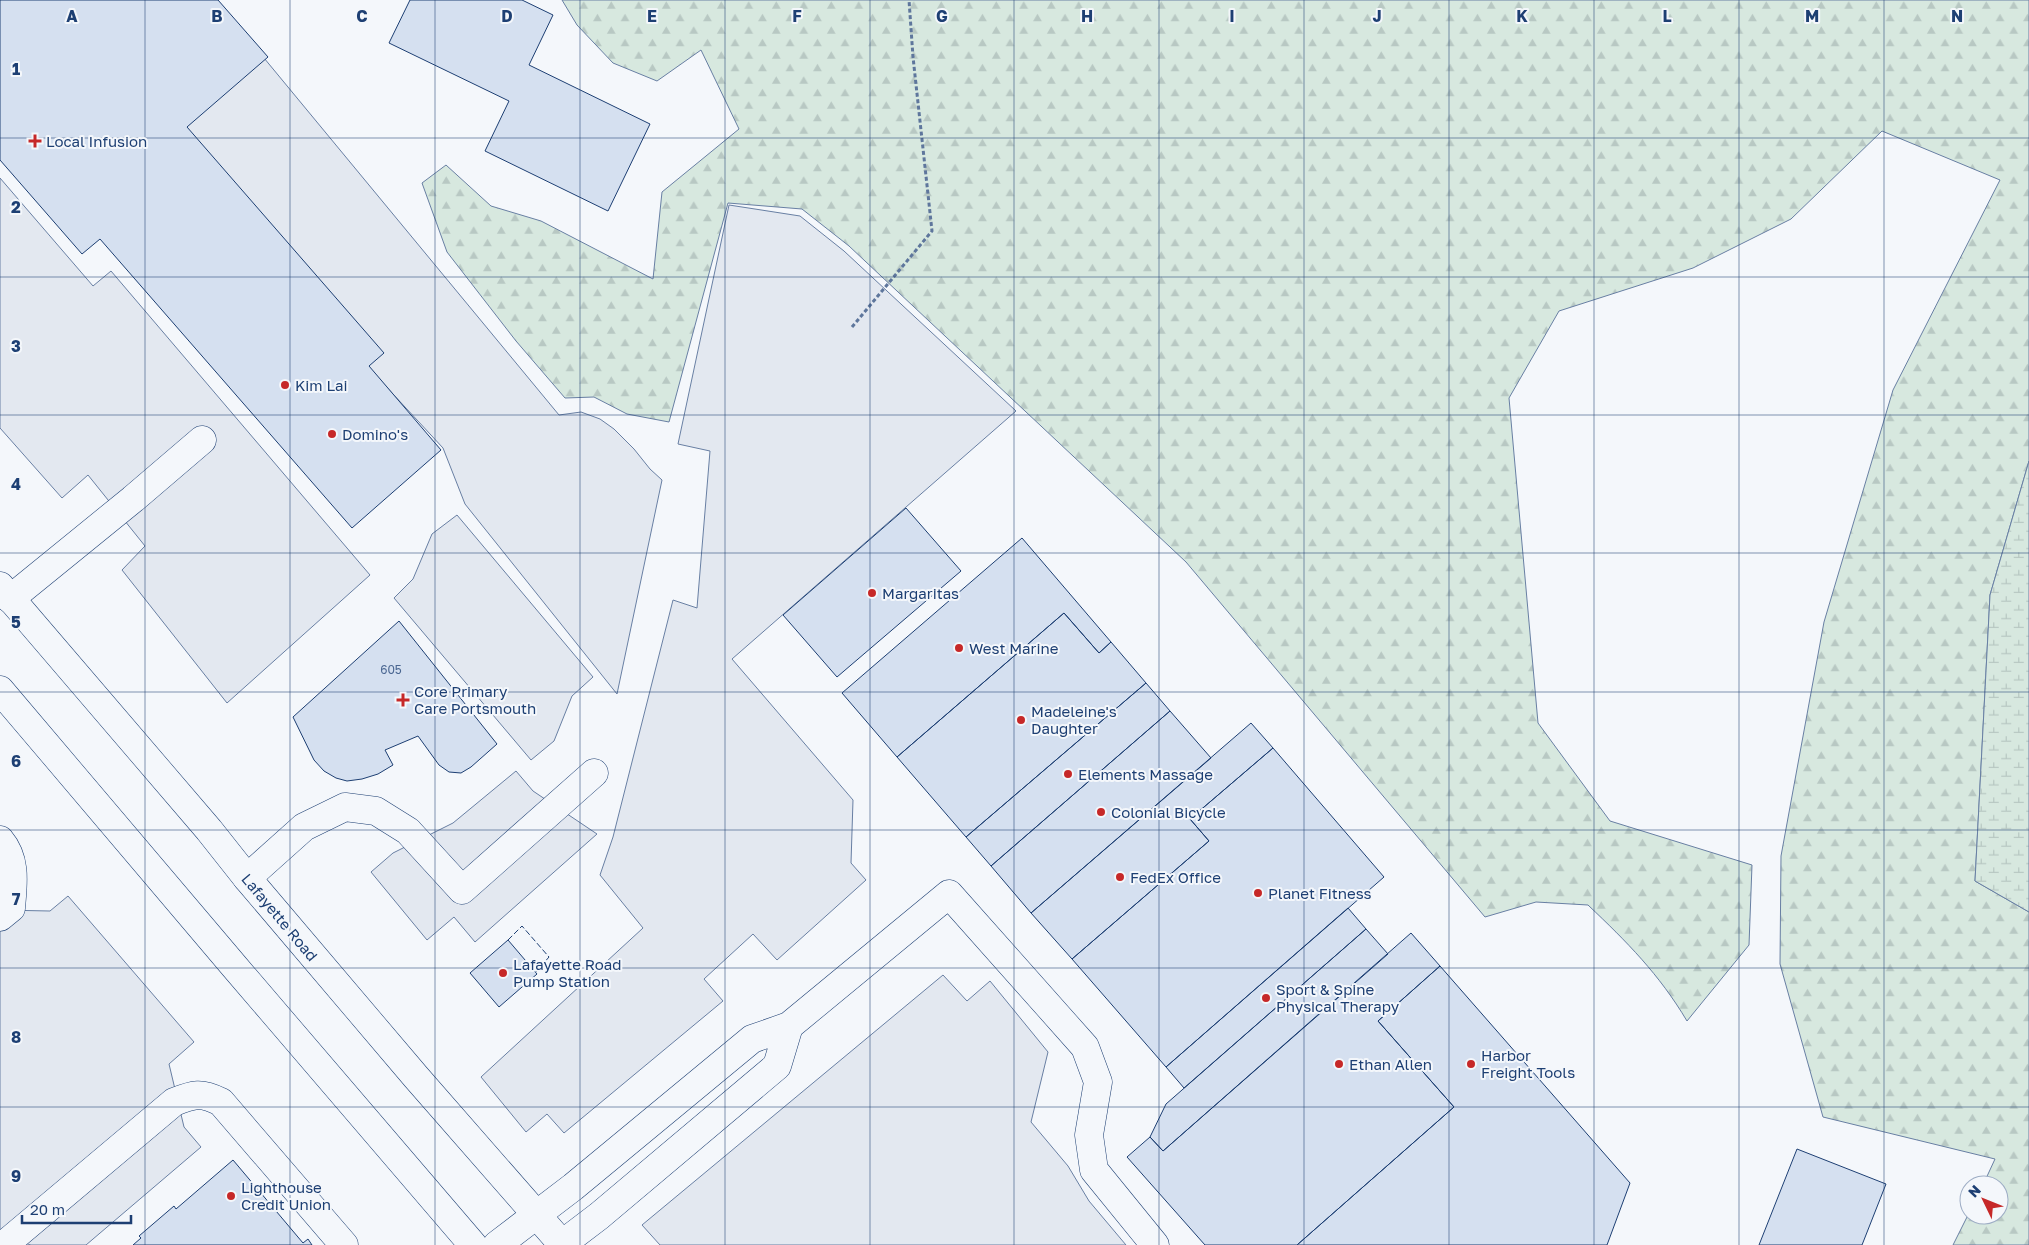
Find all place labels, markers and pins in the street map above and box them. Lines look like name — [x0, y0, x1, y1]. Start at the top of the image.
place label: Local Infusion — [46, 132, 147, 150]
marker: Local Infusion — [28, 134, 42, 148]
place label: Kim Lai — [295, 376, 348, 394]
marker: Kim Lai — [279, 379, 291, 391]
place label: Domino's — [342, 425, 408, 443]
marker: Domino's — [326, 428, 338, 440]
place label: Margaritas — [882, 584, 959, 602]
marker: Margaritas — [866, 587, 878, 599]
place label: West Marine — [969, 639, 1059, 657]
marker: West Marine — [953, 642, 965, 654]
place label: Core Primary Care Portsmouth — [414, 682, 536, 717]
marker: Core Primary Care Portsmouth — [396, 693, 410, 707]
place label: Madeleine's Daughter — [1031, 702, 1117, 737]
marker: Madeleine's Daughter — [1015, 714, 1027, 726]
place label: Elements Massage — [1078, 765, 1213, 783]
marker: Elements Massage — [1062, 768, 1074, 780]
place label: Colonial Bicycle — [1111, 803, 1226, 821]
marker: Colonial Bicycle — [1095, 806, 1107, 818]
place label: FedEx Office — [1130, 868, 1221, 886]
marker: FedEx Office — [1114, 871, 1126, 883]
place label: Planet Fitness — [1268, 884, 1372, 902]
marker: Planet Fitness — [1252, 887, 1264, 899]
place label: Lafayette Road Pump Station — [513, 955, 621, 990]
marker: Lafayette Road Pump Station — [497, 967, 509, 979]
place label: Sport & Spine Physical Therapy — [1276, 980, 1400, 1015]
marker: Sport & Spine Physical Therapy — [1260, 992, 1272, 1004]
place label: Harbor Freight Tools — [1481, 1046, 1575, 1081]
place label: Ethan Allen — [1349, 1055, 1432, 1073]
marker: Ethan Allen — [1333, 1058, 1345, 1070]
marker: Harbor Freight Tools — [1465, 1058, 1477, 1070]
place label: Lighthouse Credit Union — [241, 1178, 331, 1213]
marker: Lighthouse Credit Union — [225, 1190, 237, 1202]

